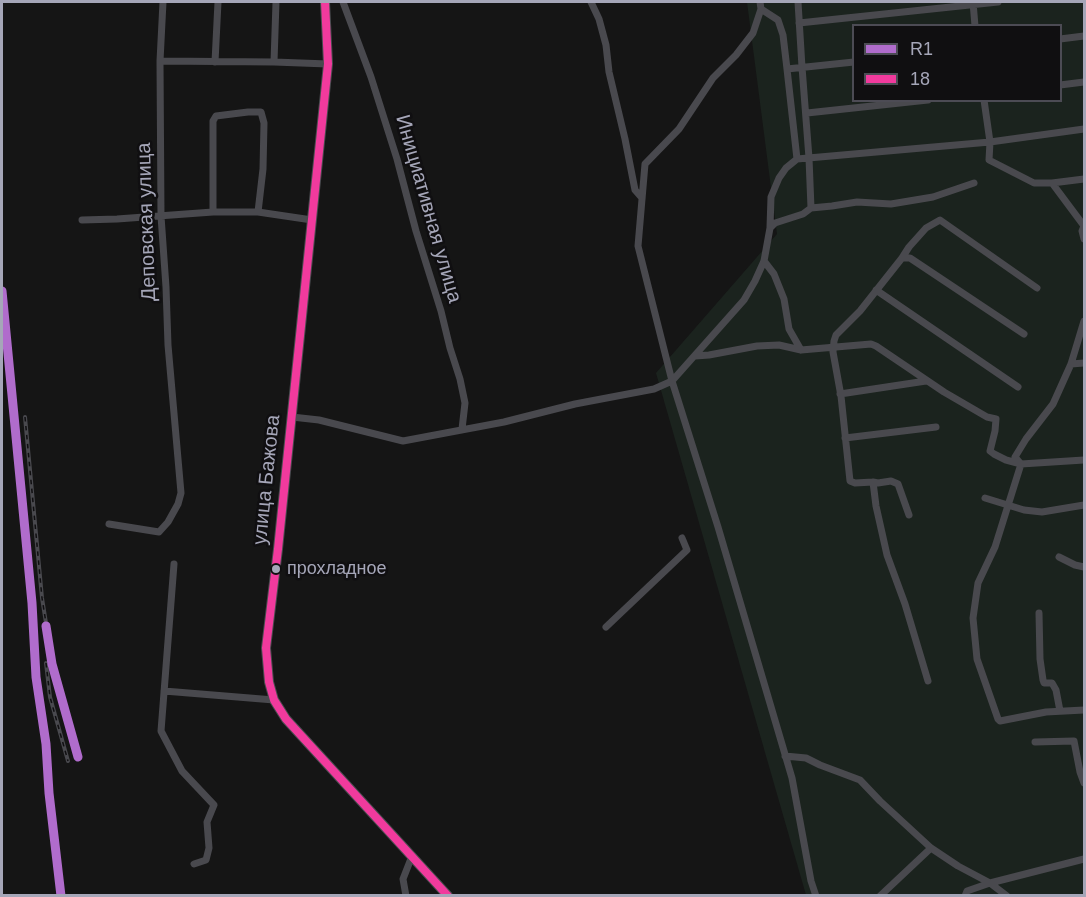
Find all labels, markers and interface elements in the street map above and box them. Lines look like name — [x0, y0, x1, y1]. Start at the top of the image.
legend — [852, 24, 1062, 102]
text: R1 — [910, 39, 933, 59]
text: 18 — [910, 69, 930, 89]
street label: Инициативная улица — [390, 112, 466, 306]
street label: Деповская улица — [132, 142, 162, 302]
street label: улица Бажова — [248, 414, 286, 546]
place label: прохладное — [287, 558, 387, 580]
marker: прохладное — [270, 563, 282, 575]

